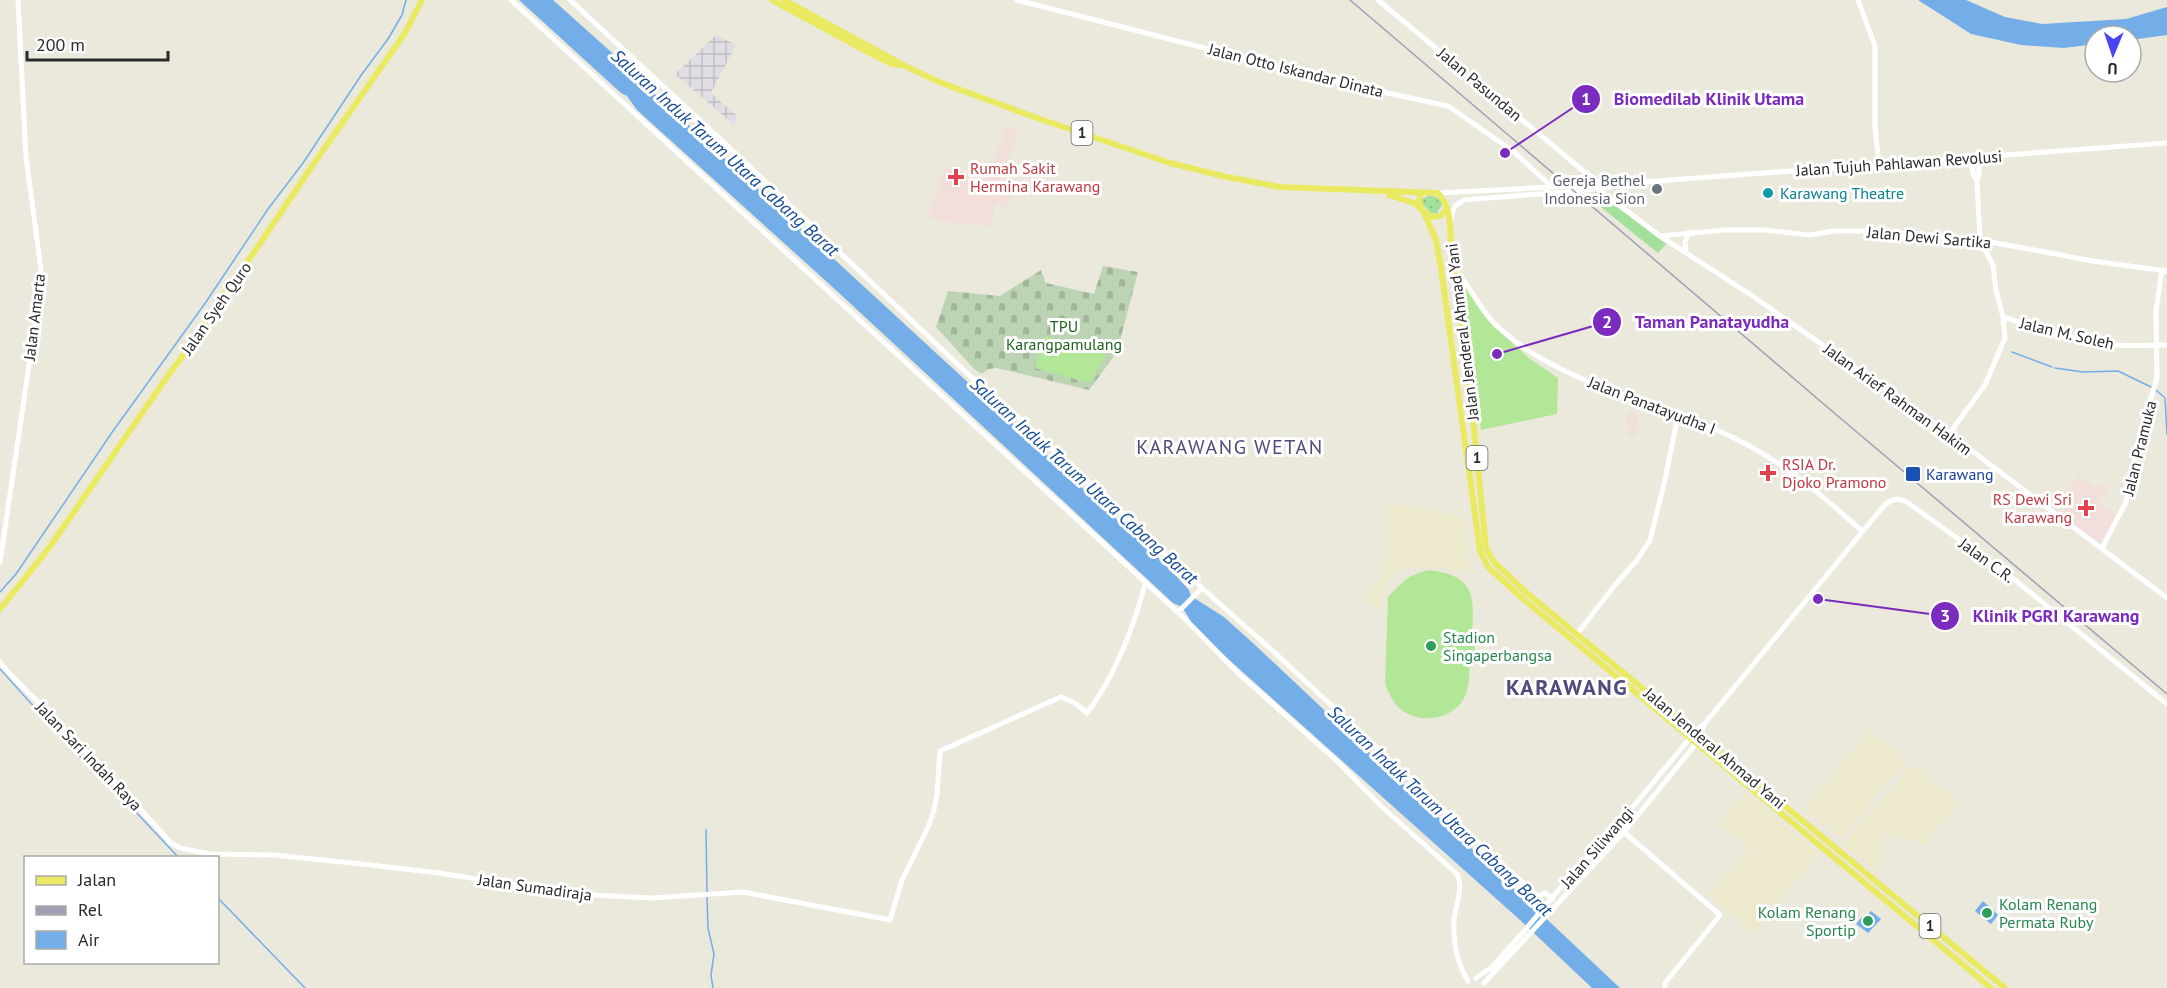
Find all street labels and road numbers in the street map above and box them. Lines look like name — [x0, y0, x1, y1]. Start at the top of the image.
street label: Jalan Otto Iskandar Dinata — [1206, 38, 1386, 101]
street label: Jalan Pasundan — [1433, 42, 1526, 125]
road number: 1 — [1072, 121, 1092, 145]
street label: Jalan Tujuh Pahlawan Revolusi — [1794, 146, 2003, 180]
street label: Jalan Dewi Sartika — [1865, 222, 1992, 252]
street label: Jalan Jenderal Ahmad Yani — [1441, 242, 1483, 423]
street label: Jalan Syeh Quro — [176, 258, 255, 359]
street label: Jalan Amarta — [19, 272, 49, 363]
street label: Jalan M. Soleh — [2017, 312, 2116, 354]
street label: Jalan Arief Rahman Hakim — [1819, 338, 1976, 459]
street label: Jalan Panatayudha I — [1585, 371, 1719, 439]
street label: Jalan Pramuka — [2117, 398, 2160, 499]
road number: 1 — [1466, 446, 1488, 470]
street label: Jalan C.R. — [1955, 533, 2019, 587]
street label: Jalan Jenderal Ahmad Yani — [1639, 682, 1790, 813]
street label: Jalan Sari Indah Raya — [31, 696, 146, 815]
street label: Jalan Siliwangi — [1556, 802, 1638, 893]
street label: Jalan Sumadiraja — [476, 869, 593, 905]
road number: 1 — [1920, 914, 1940, 938]

